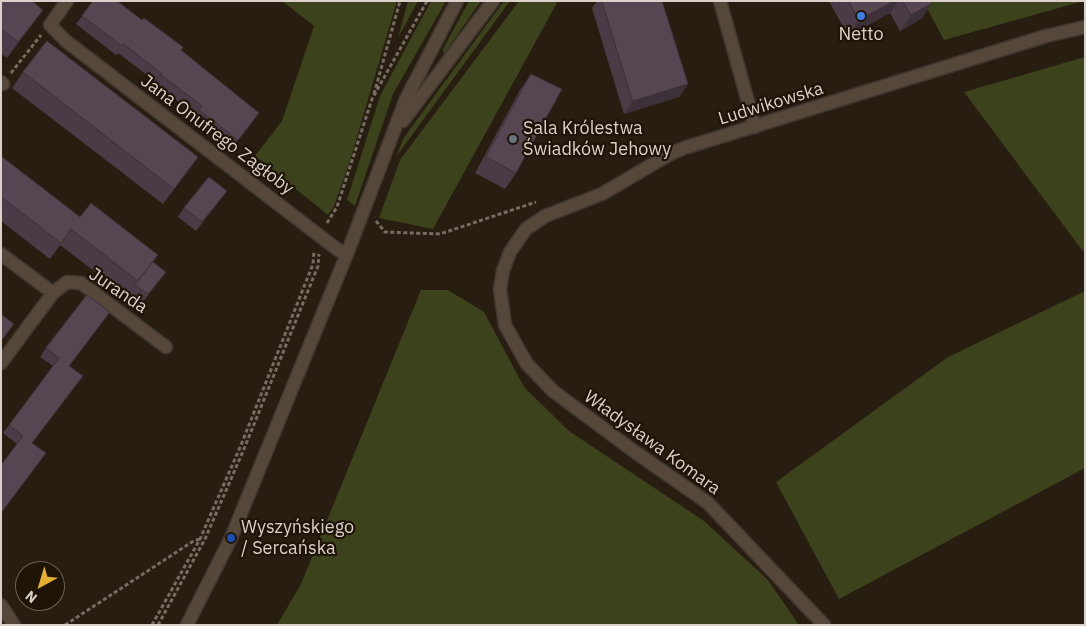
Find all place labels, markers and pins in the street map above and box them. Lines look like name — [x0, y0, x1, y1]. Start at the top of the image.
marker: Netto — [855, 10, 867, 22]
place label: Netto — [838, 24, 884, 46]
place label: Sala Królestwa Świadków Jehowy — [523, 118, 671, 160]
marker: Sala Królestwa Świadków Jehowy — [507, 133, 519, 145]
place label: Wyszyńskiego / Sercańska — [241, 517, 354, 560]
marker: Wyszyńskiego / Sercańska — [225, 532, 237, 544]

